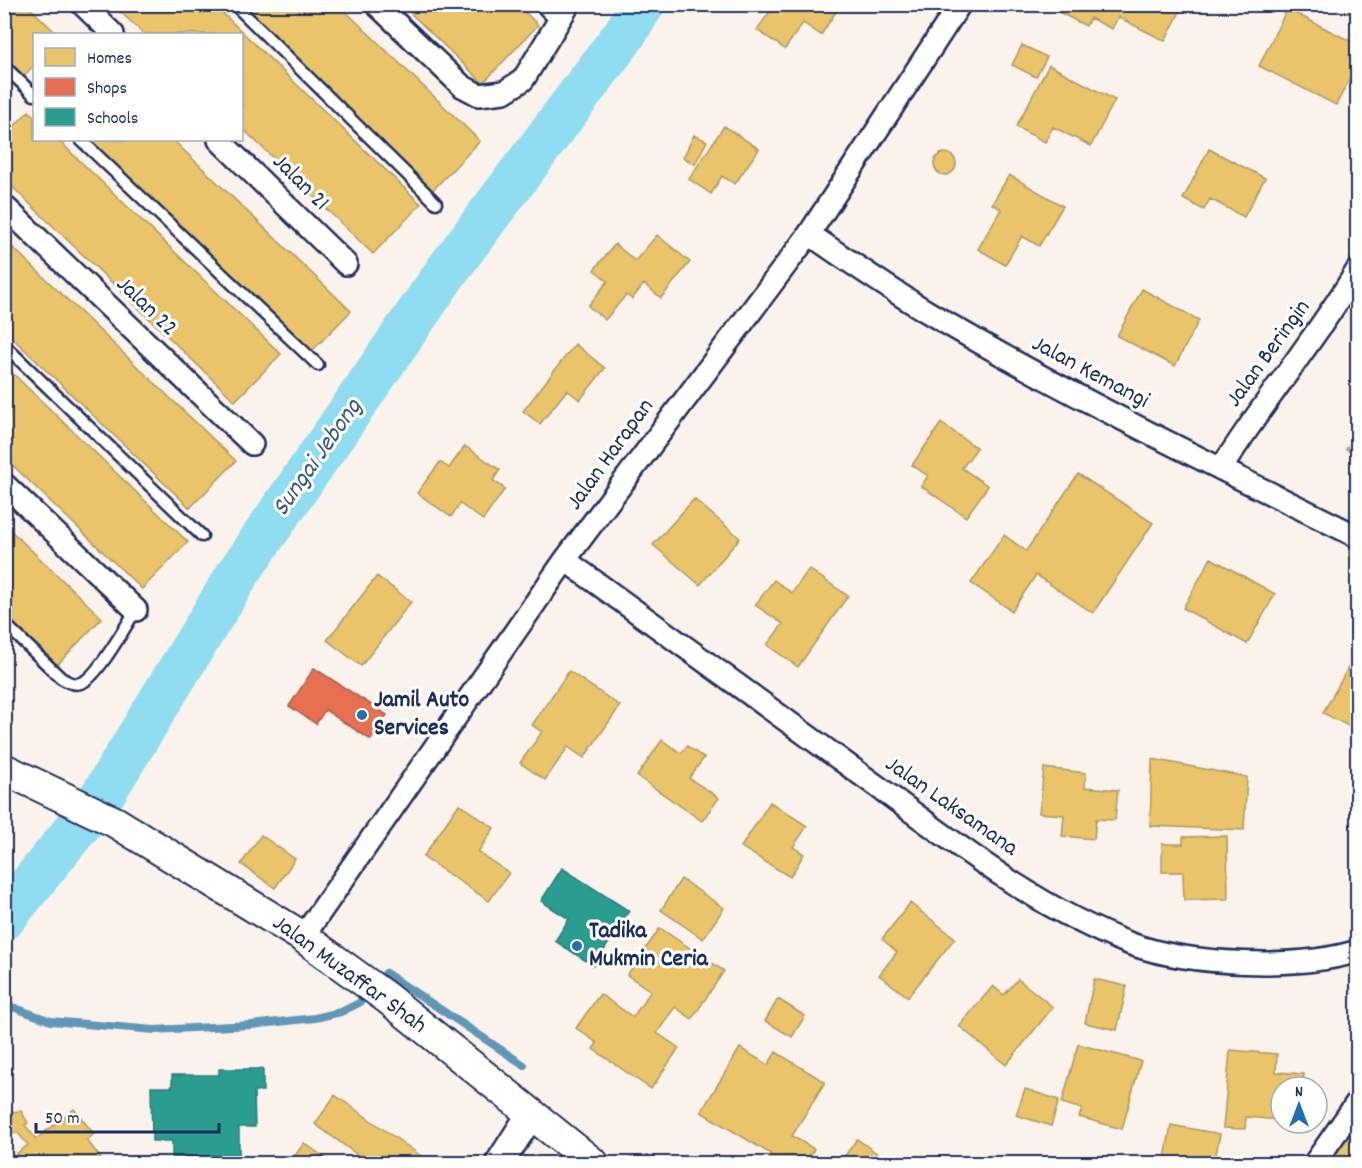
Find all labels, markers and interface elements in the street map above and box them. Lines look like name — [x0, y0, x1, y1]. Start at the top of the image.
legend — [33, 33, 243, 141]
text: Homes — [87, 47, 132, 72]
text: Shops — [87, 77, 127, 102]
text: Schools — [87, 107, 138, 132]
street label: Jalan 21 — [263, 146, 337, 220]
street label: Jalan 22 — [107, 269, 185, 345]
street label: Jalan Beringin — [1218, 293, 1320, 415]
street label: Jalan Kemangi — [1025, 328, 1155, 418]
water label: Sungai Jebong — [264, 390, 373, 524]
street label: Jalan Harapan — [559, 392, 663, 518]
place label: Jamil Auto Services — [374, 684, 469, 746]
marker: Jamil Auto Services — [355, 708, 369, 722]
street label: Jalan Laksamana — [877, 748, 1025, 866]
street label: Jalan Muzaffar Shah — [265, 907, 433, 1043]
place label: Tadika Mukmin Ceria — [589, 915, 708, 977]
marker: Tadika Mukmin Ceria — [570, 939, 584, 953]
north arrow — [1269, 1075, 1329, 1135]
text: N — [1295, 1081, 1303, 1104]
scale bar — [36, 1096, 219, 1134]
text: 50 m — [45, 1107, 80, 1132]

